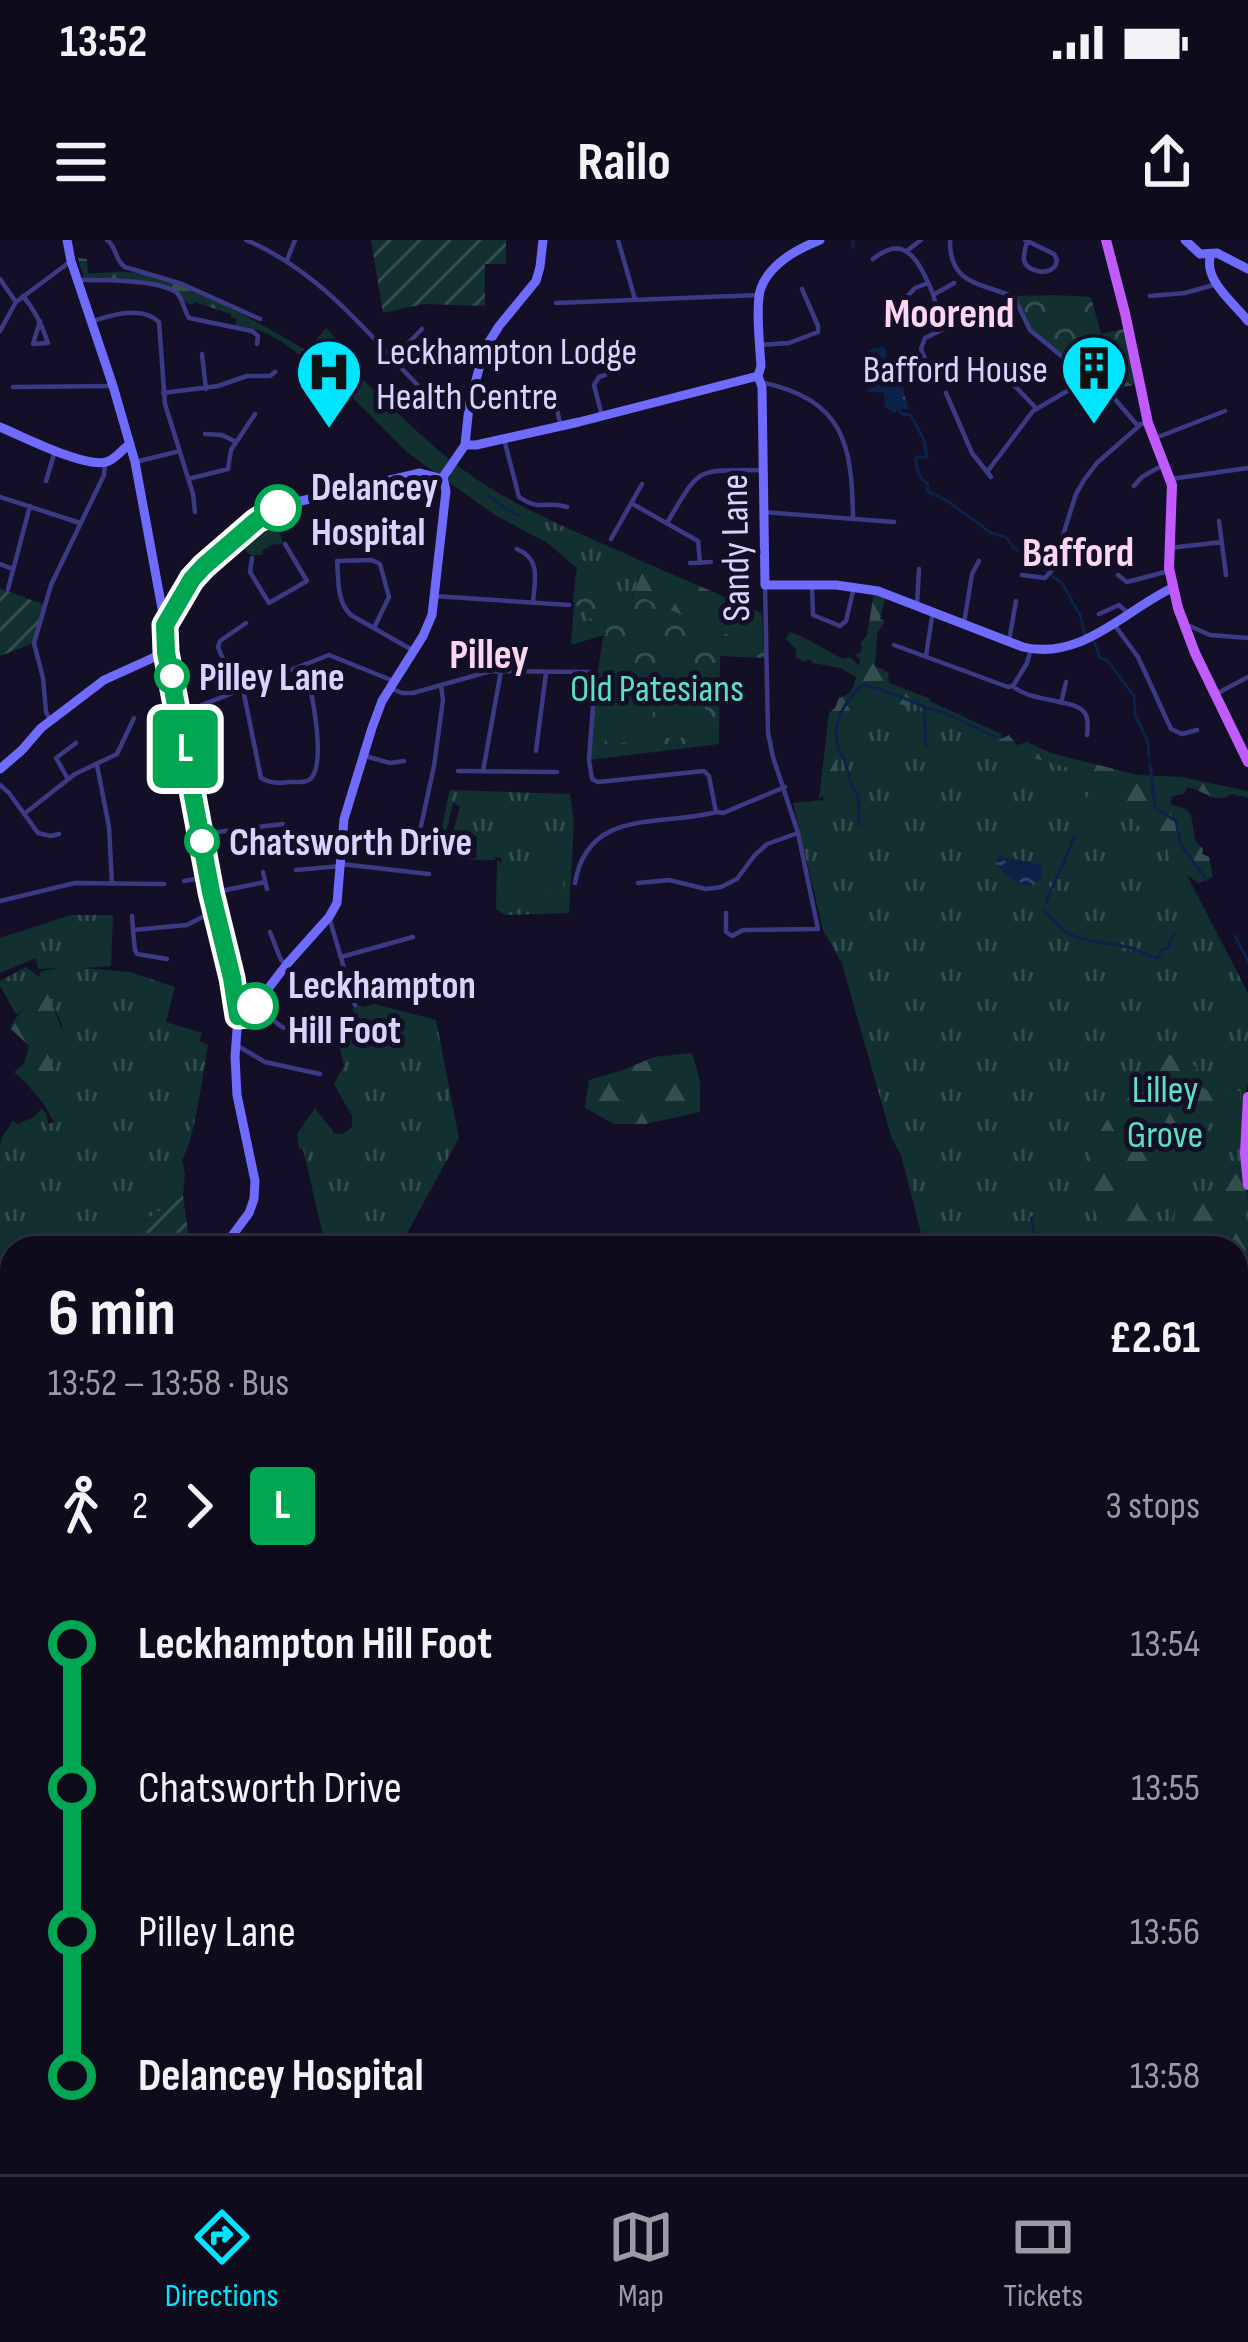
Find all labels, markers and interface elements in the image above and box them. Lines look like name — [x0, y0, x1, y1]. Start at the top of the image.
text: 13:52 — [60, 15, 147, 70]
icon: menu — [48, 129, 114, 195]
icon: share — [1134, 129, 1200, 195]
text: Railo — [577, 130, 671, 195]
district label: Moorend — [884, 289, 1014, 340]
place label: Leckhampton Lodge Health Centre — [376, 329, 637, 421]
building icon: Bafford House — [1059, 333, 1129, 427]
hospital icon: Leckhampton Lodge Health Centre — [294, 337, 364, 431]
place label: Bafford House — [863, 347, 1048, 394]
place label: Delancey Hospital — [311, 465, 438, 557]
street label: Sandy Lane — [712, 474, 761, 622]
marker: Delancey Hospital — [256, 486, 300, 530]
district label: Bafford — [1022, 528, 1134, 579]
district label: Pilley — [449, 630, 529, 681]
place label: Pilley Lane — [199, 655, 345, 702]
marker: Pilley Lane — [156, 660, 188, 692]
park label: Old Patesians — [570, 666, 744, 713]
line badge: L — [146, 710, 224, 788]
text: L — [177, 723, 193, 774]
place label: Chatsworth Drive — [229, 820, 472, 867]
marker: Chatsworth Drive — [186, 825, 218, 857]
place label: Leckhampton Hill Foot — [288, 963, 476, 1055]
marker: Leckhampton Hill Foot — [233, 984, 277, 1028]
park label: Lilley Grove — [1127, 1067, 1203, 1159]
text: 6 min — [48, 1275, 176, 1354]
text: £2.61 — [1109, 1311, 1200, 1366]
text: 13:52 – 13:58 · Bus — [48, 1360, 289, 1407]
icon: walk — [48, 1473, 114, 1539]
icon: forward — [166, 1473, 232, 1539]
text: L — [274, 1480, 291, 1531]
text: 2 — [132, 1483, 148, 1530]
text: 3 stops — [1106, 1483, 1200, 1530]
text: Leckhampton Hill Foot — [138, 1617, 492, 1672]
text: 13:54 — [1131, 1621, 1200, 1668]
text: Chatsworth Drive — [138, 1761, 402, 1816]
text: 13:55 — [1131, 1765, 1200, 1812]
text: Pilley Lane — [138, 1905, 296, 1960]
text: 13:56 — [1130, 1909, 1200, 1956]
text: Delancey Hospital — [138, 2049, 424, 2104]
text: 13:58 — [1130, 2053, 1200, 2100]
tab: Directions — [165, 2204, 278, 2316]
tab: Map — [608, 2204, 674, 2316]
tab: Tickets — [1003, 2204, 1083, 2316]

